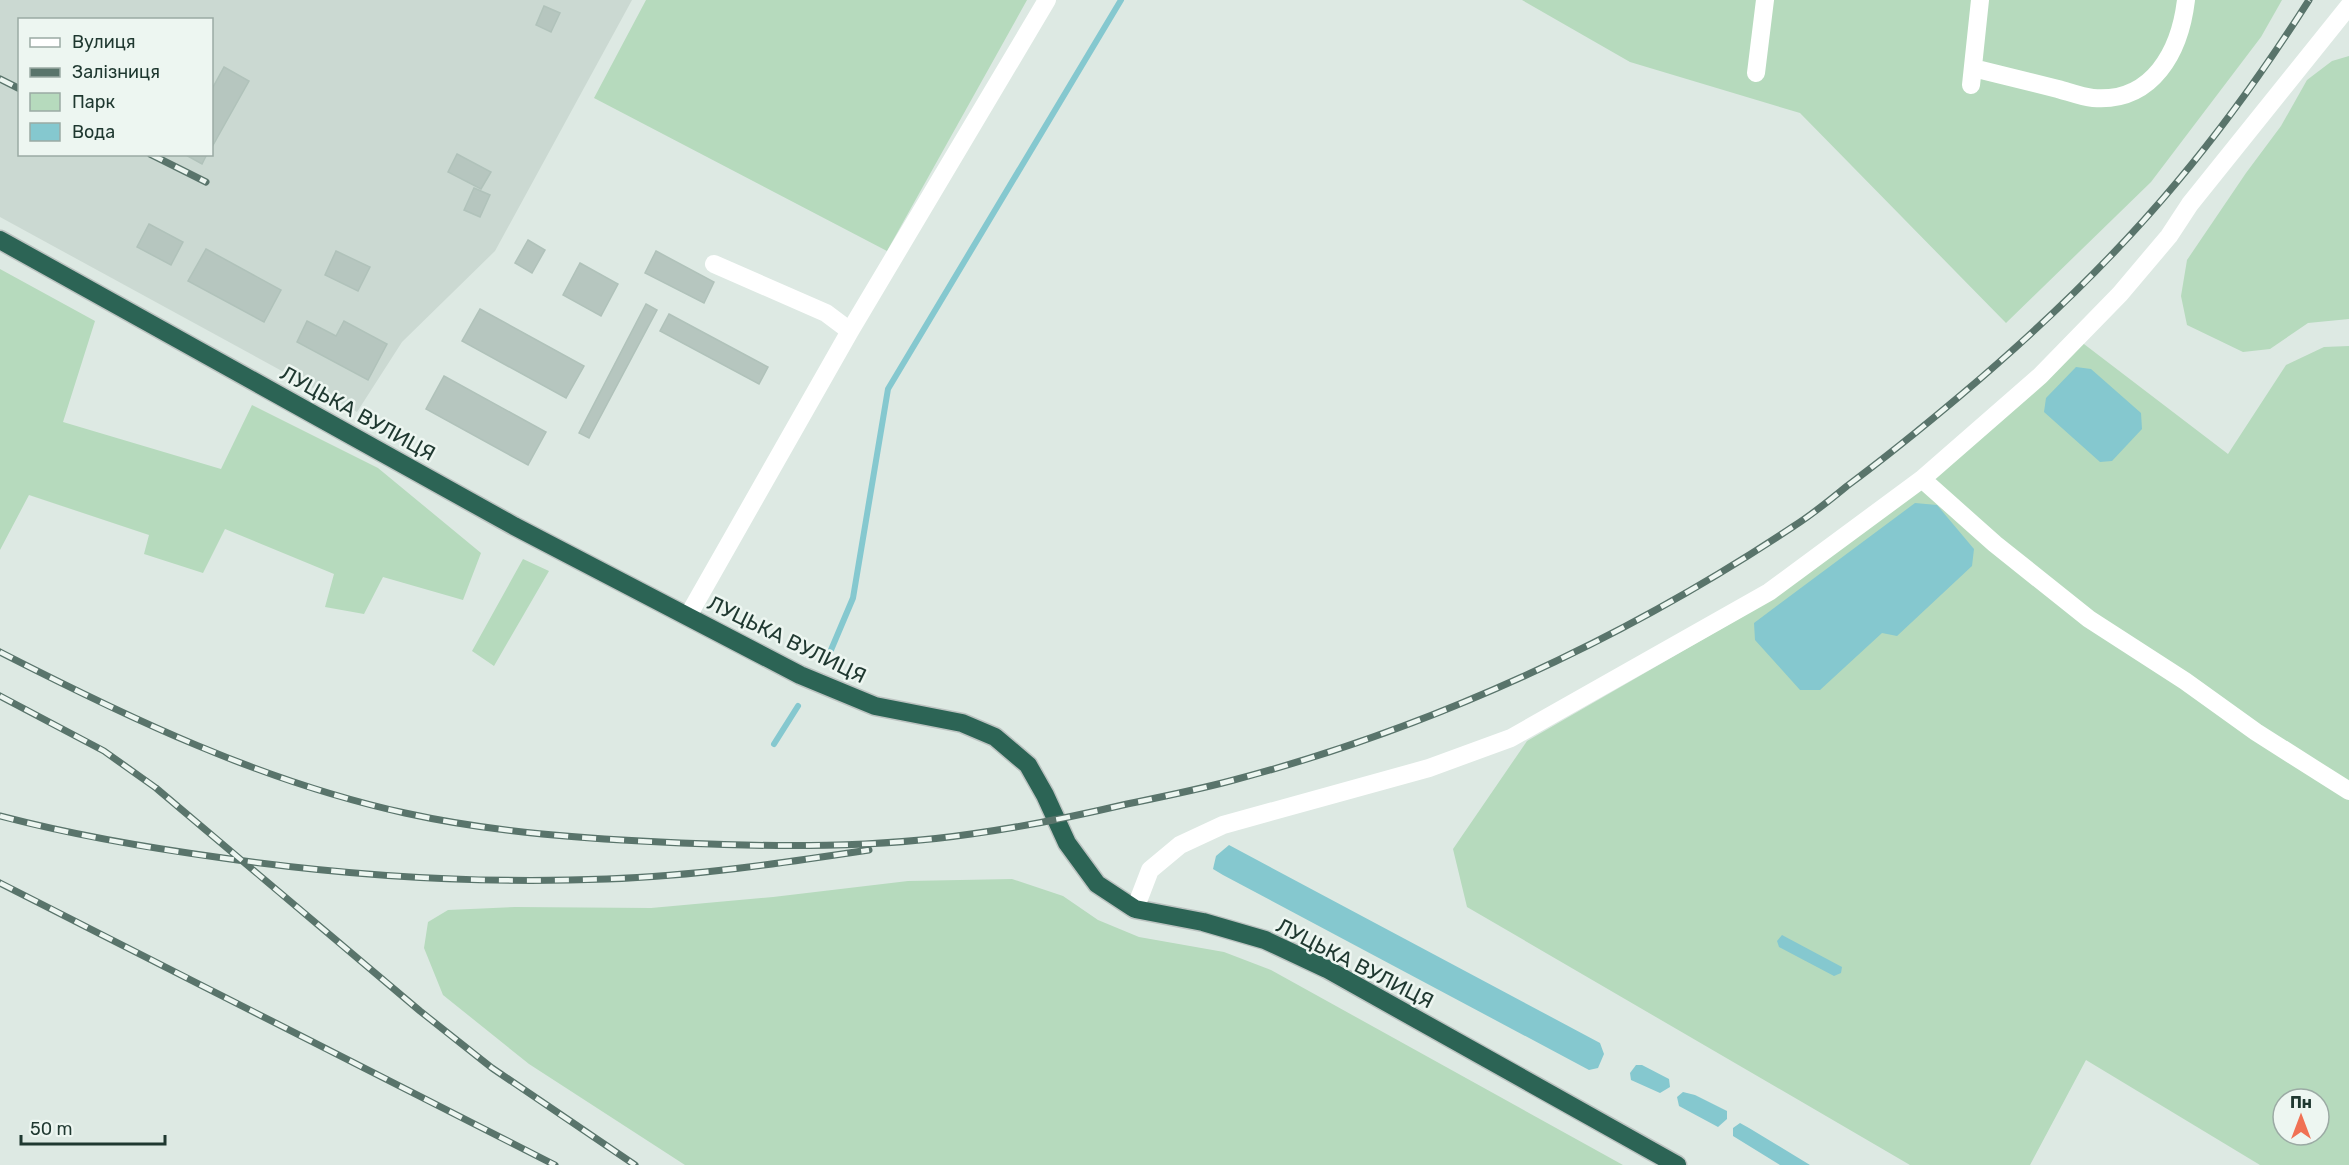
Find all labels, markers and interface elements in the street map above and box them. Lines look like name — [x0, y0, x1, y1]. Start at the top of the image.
legend — [18, 18, 213, 156]
text: Вулиця — [72, 31, 136, 53]
text: Залізниця — [72, 61, 160, 83]
text: Парк — [72, 91, 116, 113]
text: Вода — [72, 121, 115, 143]
street label: ЛУЦЬКА ВУЛИЦЯ — [276, 360, 440, 466]
street label: ЛУЦЬКА ВУЛИЦЯ — [704, 590, 870, 688]
street label: ЛУЦЬКА ВУЛИЦЯ — [1272, 913, 1438, 1013]
north arrow — [2271, 1087, 2331, 1147]
text: Пн — [2290, 1093, 2312, 1112]
scale bar — [21, 1108, 165, 1146]
text: 50 m — [30, 1118, 73, 1140]

